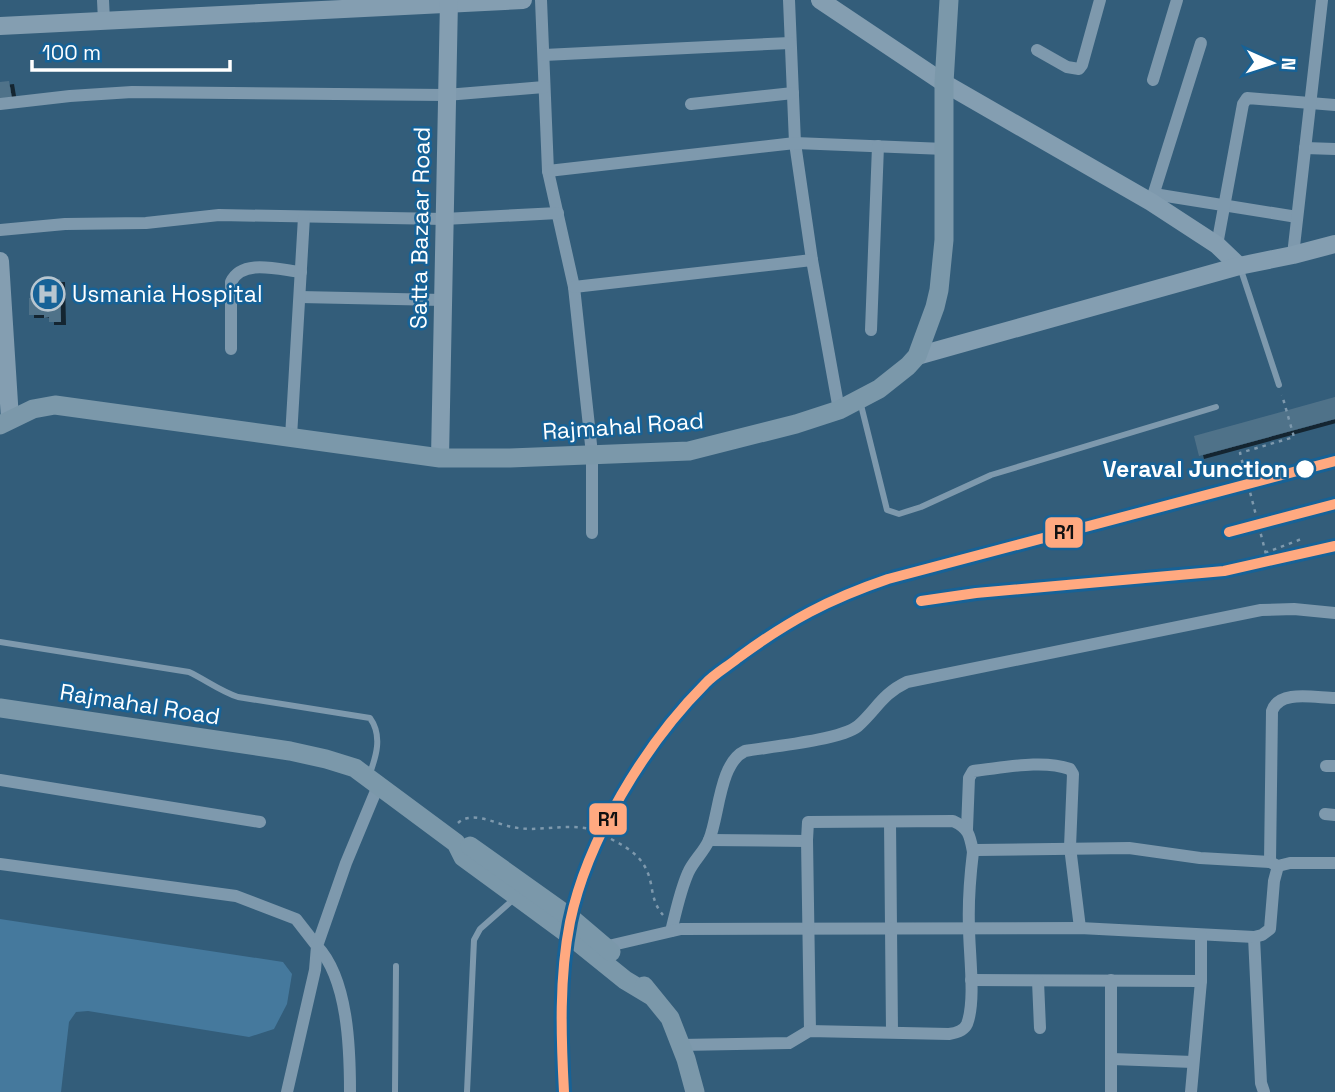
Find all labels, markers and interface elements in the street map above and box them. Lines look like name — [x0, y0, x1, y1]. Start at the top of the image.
scale bar — [32, 28, 229, 72]
north arrow — [1237, 28, 1307, 98]
text: 100 m — [42, 39, 101, 66]
text: N — [1276, 57, 1301, 71]
street label: Satta Bazaar Road — [403, 127, 437, 329]
hospital icon: Usmania Hospital — [29, 275, 67, 313]
place label: Usmania Hospital — [72, 279, 263, 309]
street label: Rajmahal Road — [541, 405, 705, 447]
place label: Veraval Junction — [1103, 454, 1288, 484]
marker: Veraval Junction — [1294, 458, 1316, 480]
line badge: R1 — [1044, 516, 1084, 549]
text: R1 — [1054, 520, 1074, 545]
street label: Rajmahal Road — [58, 677, 222, 731]
line badge: R1 — [588, 802, 628, 836]
text: R1 — [598, 807, 618, 832]

